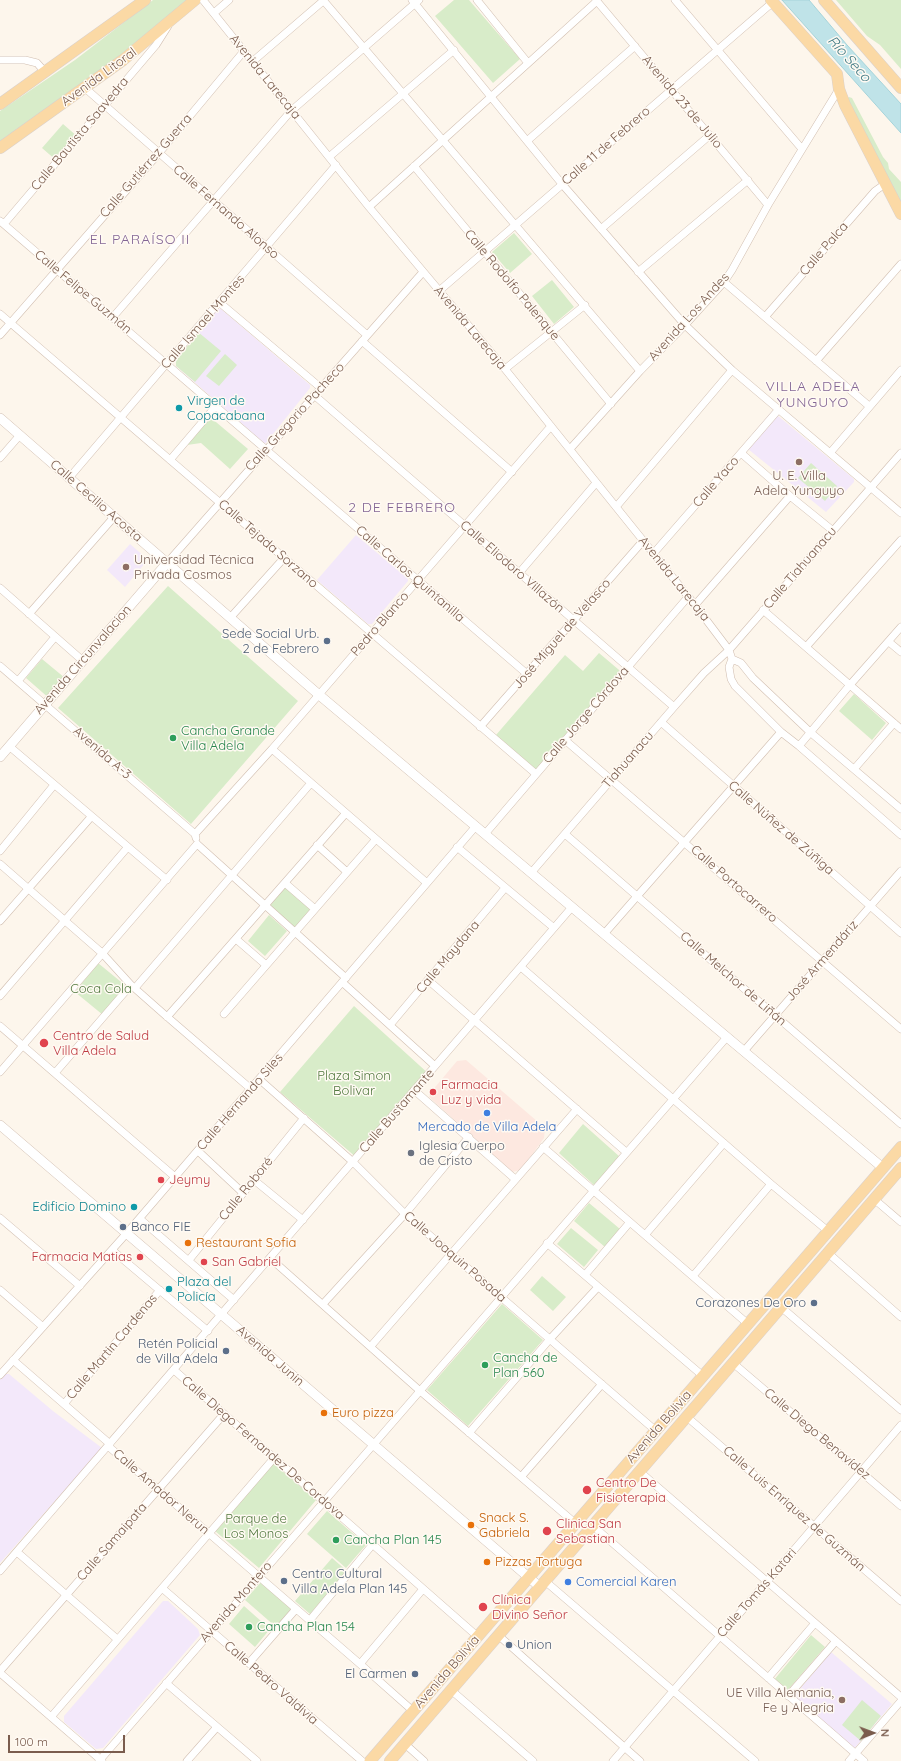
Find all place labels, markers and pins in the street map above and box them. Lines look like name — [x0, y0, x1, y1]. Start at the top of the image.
place label: Virgen de Copacabana — [187, 393, 265, 424]
marker: Virgen de Copacabana — [174, 403, 184, 413]
marker: U. E. Villa Adela Yunguyo — [794, 457, 804, 467]
place label: U. E. Villa Adela Yunguyo — [754, 468, 844, 499]
place label: Universidad Técnica Privada Cosmos — [134, 552, 254, 583]
marker: Universidad Técnica Privada Cosmos — [121, 562, 131, 572]
place label: Sede Social Urb. 2 de Febrero — [222, 626, 319, 657]
marker: Sede Social Urb. 2 de Febrero — [322, 636, 332, 646]
place label: Cancha Grande Villa Adela — [181, 723, 275, 754]
marker: Cancha Grande Villa Adela — [168, 733, 178, 743]
place label: Centro de Salud Villa Adela — [53, 1028, 149, 1059]
marker: Centro de Salud Villa Adela — [38, 1037, 50, 1049]
place label: Farmacia Luz y vida — [441, 1077, 501, 1108]
marker: Farmacia Luz y vida — [428, 1087, 438, 1097]
marker: Mercado de Villa Adela — [482, 1108, 492, 1118]
place label: Mercado de Villa Adela — [418, 1119, 556, 1135]
place label: Iglesia Cuerpo de Cristo — [419, 1138, 505, 1169]
marker: Iglesia Cuerpo de Cristo — [406, 1148, 416, 1158]
place label: Jeymy — [169, 1172, 210, 1188]
marker: Jeymy — [156, 1175, 166, 1185]
place label: Edificio Domino — [32, 1199, 126, 1215]
marker: Edificio Domino — [129, 1202, 139, 1212]
place label: Banco FIE — [131, 1219, 191, 1235]
marker: Banco FIE — [118, 1222, 128, 1232]
place label: Restaurant Sofia — [196, 1235, 296, 1251]
marker: Restaurant Sofia — [183, 1238, 193, 1248]
place label: Farmacia Matias — [32, 1249, 132, 1265]
marker: Farmacia Matias — [135, 1252, 145, 1262]
place label: San Gabriel — [212, 1254, 281, 1270]
marker: San Gabriel — [199, 1257, 209, 1267]
place label: Plaza del Policía — [177, 1274, 231, 1305]
marker: Plaza del Policía — [164, 1284, 174, 1294]
place label: Corazones De Oro — [696, 1295, 806, 1311]
marker: Corazones De Oro — [809, 1298, 819, 1308]
place label: Retén Policial de Villa Adela — [136, 1336, 218, 1367]
marker: Retén Policial de Villa Adela — [221, 1346, 231, 1356]
place label: Cancha de Plan 560 — [493, 1350, 558, 1381]
marker: Cancha de Plan 560 — [480, 1360, 490, 1370]
place label: Euro pizza — [332, 1405, 394, 1421]
marker: Euro pizza — [319, 1408, 329, 1418]
place label: Centro De Fisioterapia — [596, 1475, 666, 1506]
marker: Centro De Fisioterapia — [581, 1484, 593, 1496]
place label: Snack S. Gabriela — [479, 1510, 530, 1541]
place label: Clinica San Sebastian — [556, 1516, 621, 1547]
marker: Snack S. Gabriela — [466, 1520, 476, 1530]
marker: Clinica San Sebastian — [541, 1525, 553, 1537]
place label: Cancha Plan 145 — [344, 1532, 442, 1548]
marker: Cancha Plan 145 — [331, 1535, 341, 1545]
place label: Pizzas Tortuga — [495, 1554, 582, 1570]
marker: Pizzas Tortuga — [482, 1557, 492, 1567]
place label: Centro Cultural Villa Adela Plan 145 — [292, 1566, 407, 1597]
place label: Comercial Karen — [576, 1574, 676, 1590]
marker: Centro Cultural Villa Adela Plan 145 — [279, 1576, 289, 1586]
marker: Comercial Karen — [563, 1577, 573, 1587]
place label: Clínica Divino Señor — [492, 1592, 568, 1623]
marker: Clínica Divino Señor — [477, 1601, 489, 1613]
place label: Cancha Plan 154 — [257, 1619, 355, 1635]
marker: Cancha Plan 154 — [244, 1622, 254, 1632]
place label: Union — [517, 1637, 552, 1653]
marker: Union — [504, 1640, 514, 1650]
place label: El Carmen — [345, 1666, 407, 1682]
marker: El Carmen — [410, 1669, 420, 1679]
place label: UE Villa Alemania, Fe y Alegria — [726, 1685, 834, 1716]
marker: UE Villa Alemania, Fe y Alegria — [837, 1695, 847, 1705]

